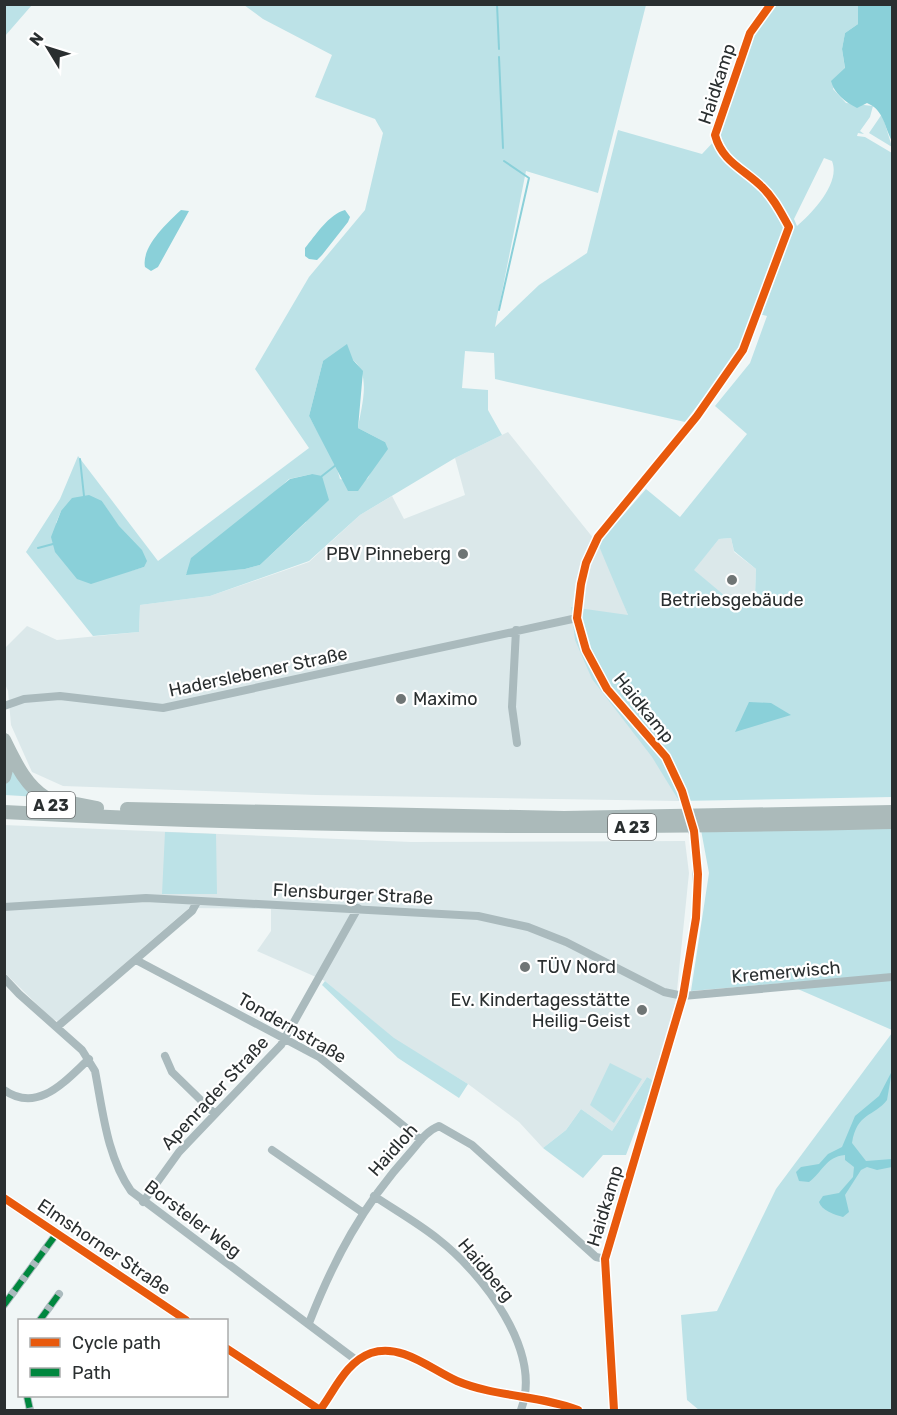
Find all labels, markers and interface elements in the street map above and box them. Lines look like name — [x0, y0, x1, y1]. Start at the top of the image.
north arrow — [18, 18, 78, 78]
text: N — [26, 29, 48, 49]
street label: Haidkamp — [694, 41, 740, 127]
place label: PBV Pinneberg — [326, 543, 451, 565]
marker: PBV Pinneberg — [456, 547, 470, 561]
marker: Betriebsgebäude — [725, 573, 739, 587]
place label: Betriebsgebäude — [660, 589, 804, 611]
street label: Haderslebener Straße — [167, 642, 349, 702]
street label: Haidkamp — [609, 669, 679, 747]
place label: Maximo — [413, 688, 478, 710]
marker: Maximo — [394, 692, 408, 706]
road number: A 23 — [27, 792, 75, 818]
road number: A 23 — [608, 814, 656, 840]
street label: Flensburger Straße — [272, 879, 434, 909]
place label: TÜV Nord — [537, 956, 616, 978]
street label: Kremerwisch — [731, 956, 841, 988]
marker: TÜV Nord — [518, 960, 532, 974]
street label: Tondernstraße — [234, 988, 350, 1068]
place label: Ev. Kindertagesstätte Heilig-Geist — [451, 989, 630, 1032]
marker: Ev. Kindertagesstätte Heilig-Geist — [635, 1003, 649, 1017]
street label: Apenrader Straße — [157, 1032, 273, 1154]
street label: Haidloh — [364, 1119, 422, 1181]
street label: Haidkamp — [582, 1163, 628, 1249]
street label: Borsteler Weg — [140, 1176, 246, 1262]
street label: Elmshorner Straße — [33, 1194, 175, 1300]
street label: Haidberg — [453, 1234, 519, 1306]
legend — [18, 1319, 228, 1397]
text: Cycle path — [72, 1332, 161, 1354]
text: Path — [72, 1362, 111, 1384]

